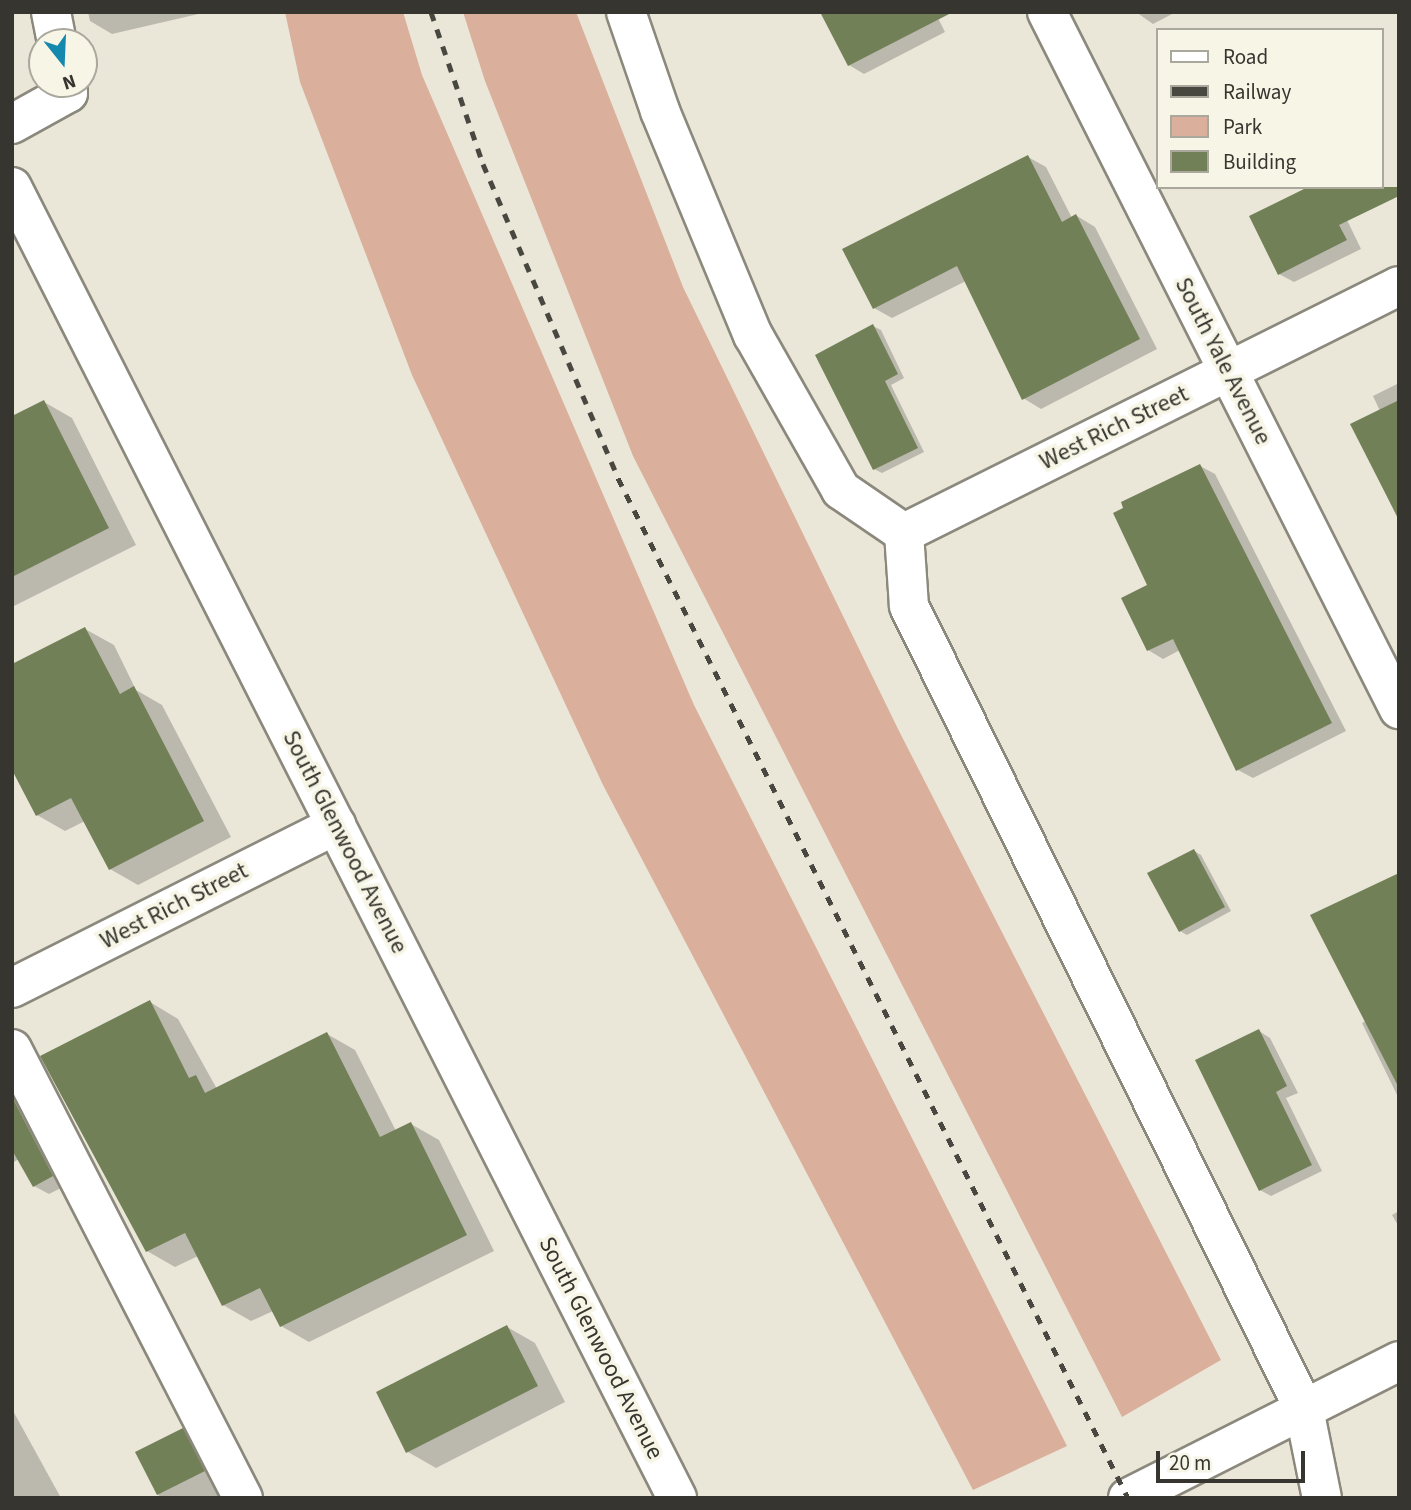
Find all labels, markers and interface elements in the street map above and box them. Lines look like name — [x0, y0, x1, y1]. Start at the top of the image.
north arrow — [28, 28, 98, 98]
legend — [1156, 28, 1383, 189]
text: Road — [1223, 42, 1268, 72]
text: N — [59, 67, 79, 96]
text: Railway — [1223, 77, 1291, 107]
text: Park — [1223, 112, 1262, 142]
text: Building — [1223, 147, 1296, 177]
street label: South Yale Avenue — [1169, 273, 1277, 449]
street label: West Rich Street — [1035, 380, 1193, 476]
street label: South Glenwood Avenue — [276, 726, 414, 958]
street label: West Rich Street — [95, 856, 253, 956]
street label: South Glenwood Avenue — [532, 1232, 670, 1464]
scale bar — [1159, 1436, 1308, 1480]
text: 20 m — [1169, 1448, 1211, 1478]

